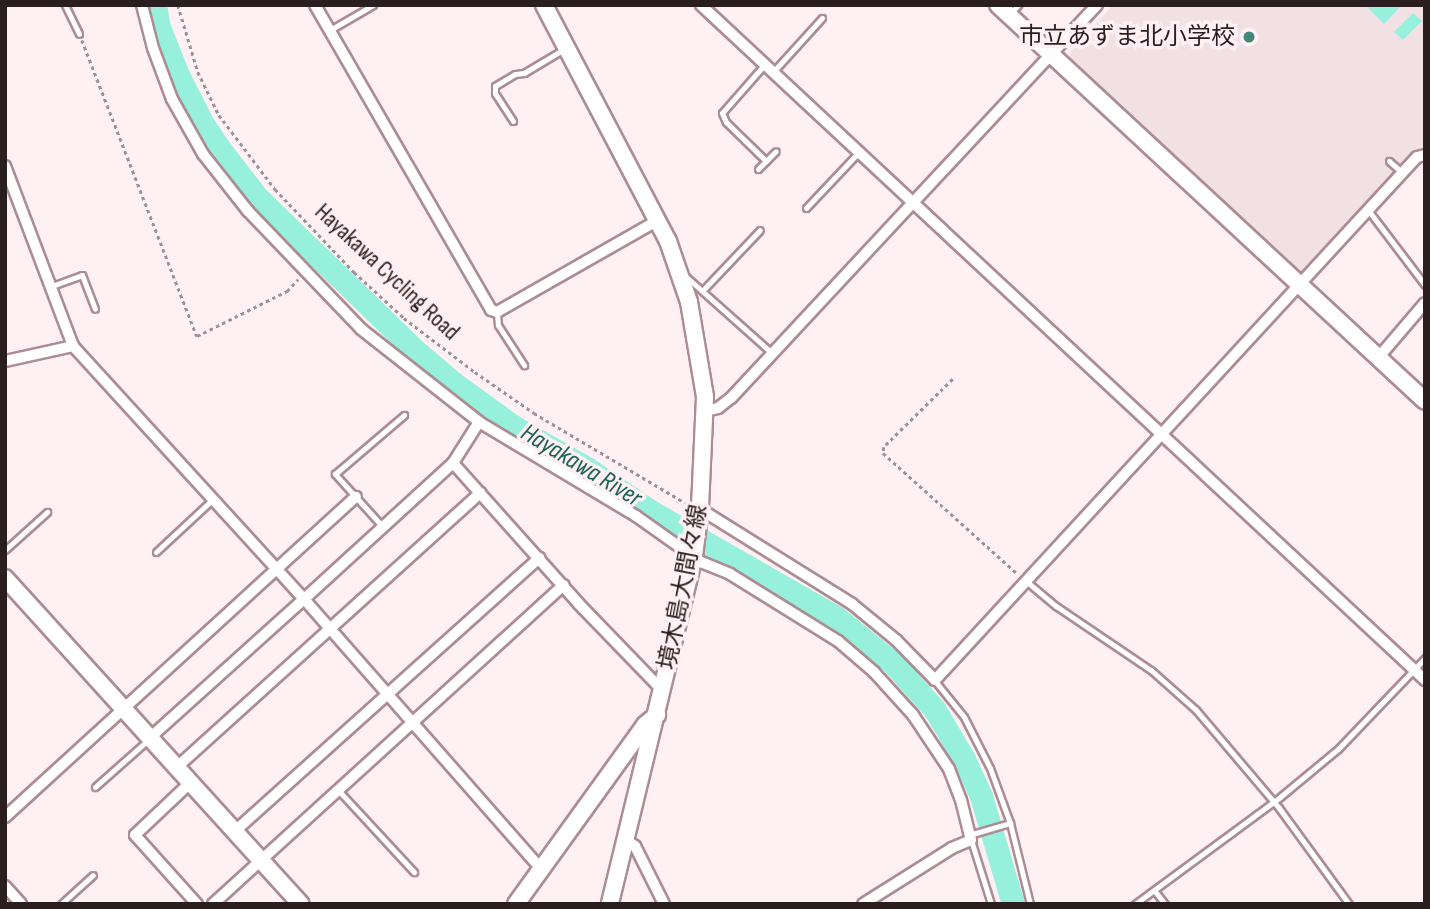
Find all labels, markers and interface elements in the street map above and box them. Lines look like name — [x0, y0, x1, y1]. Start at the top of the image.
place label: 市立あずま北小学校 — [1019, 23, 1235, 51]
marker: 市立あずま北小学校 — [1241, 29, 1257, 45]
street label: Hayakawa Cycling Road — [309, 198, 465, 346]
water label: Hayakawa River — [515, 418, 647, 514]
street label: 境木島大間々線 — [653, 502, 713, 672]

